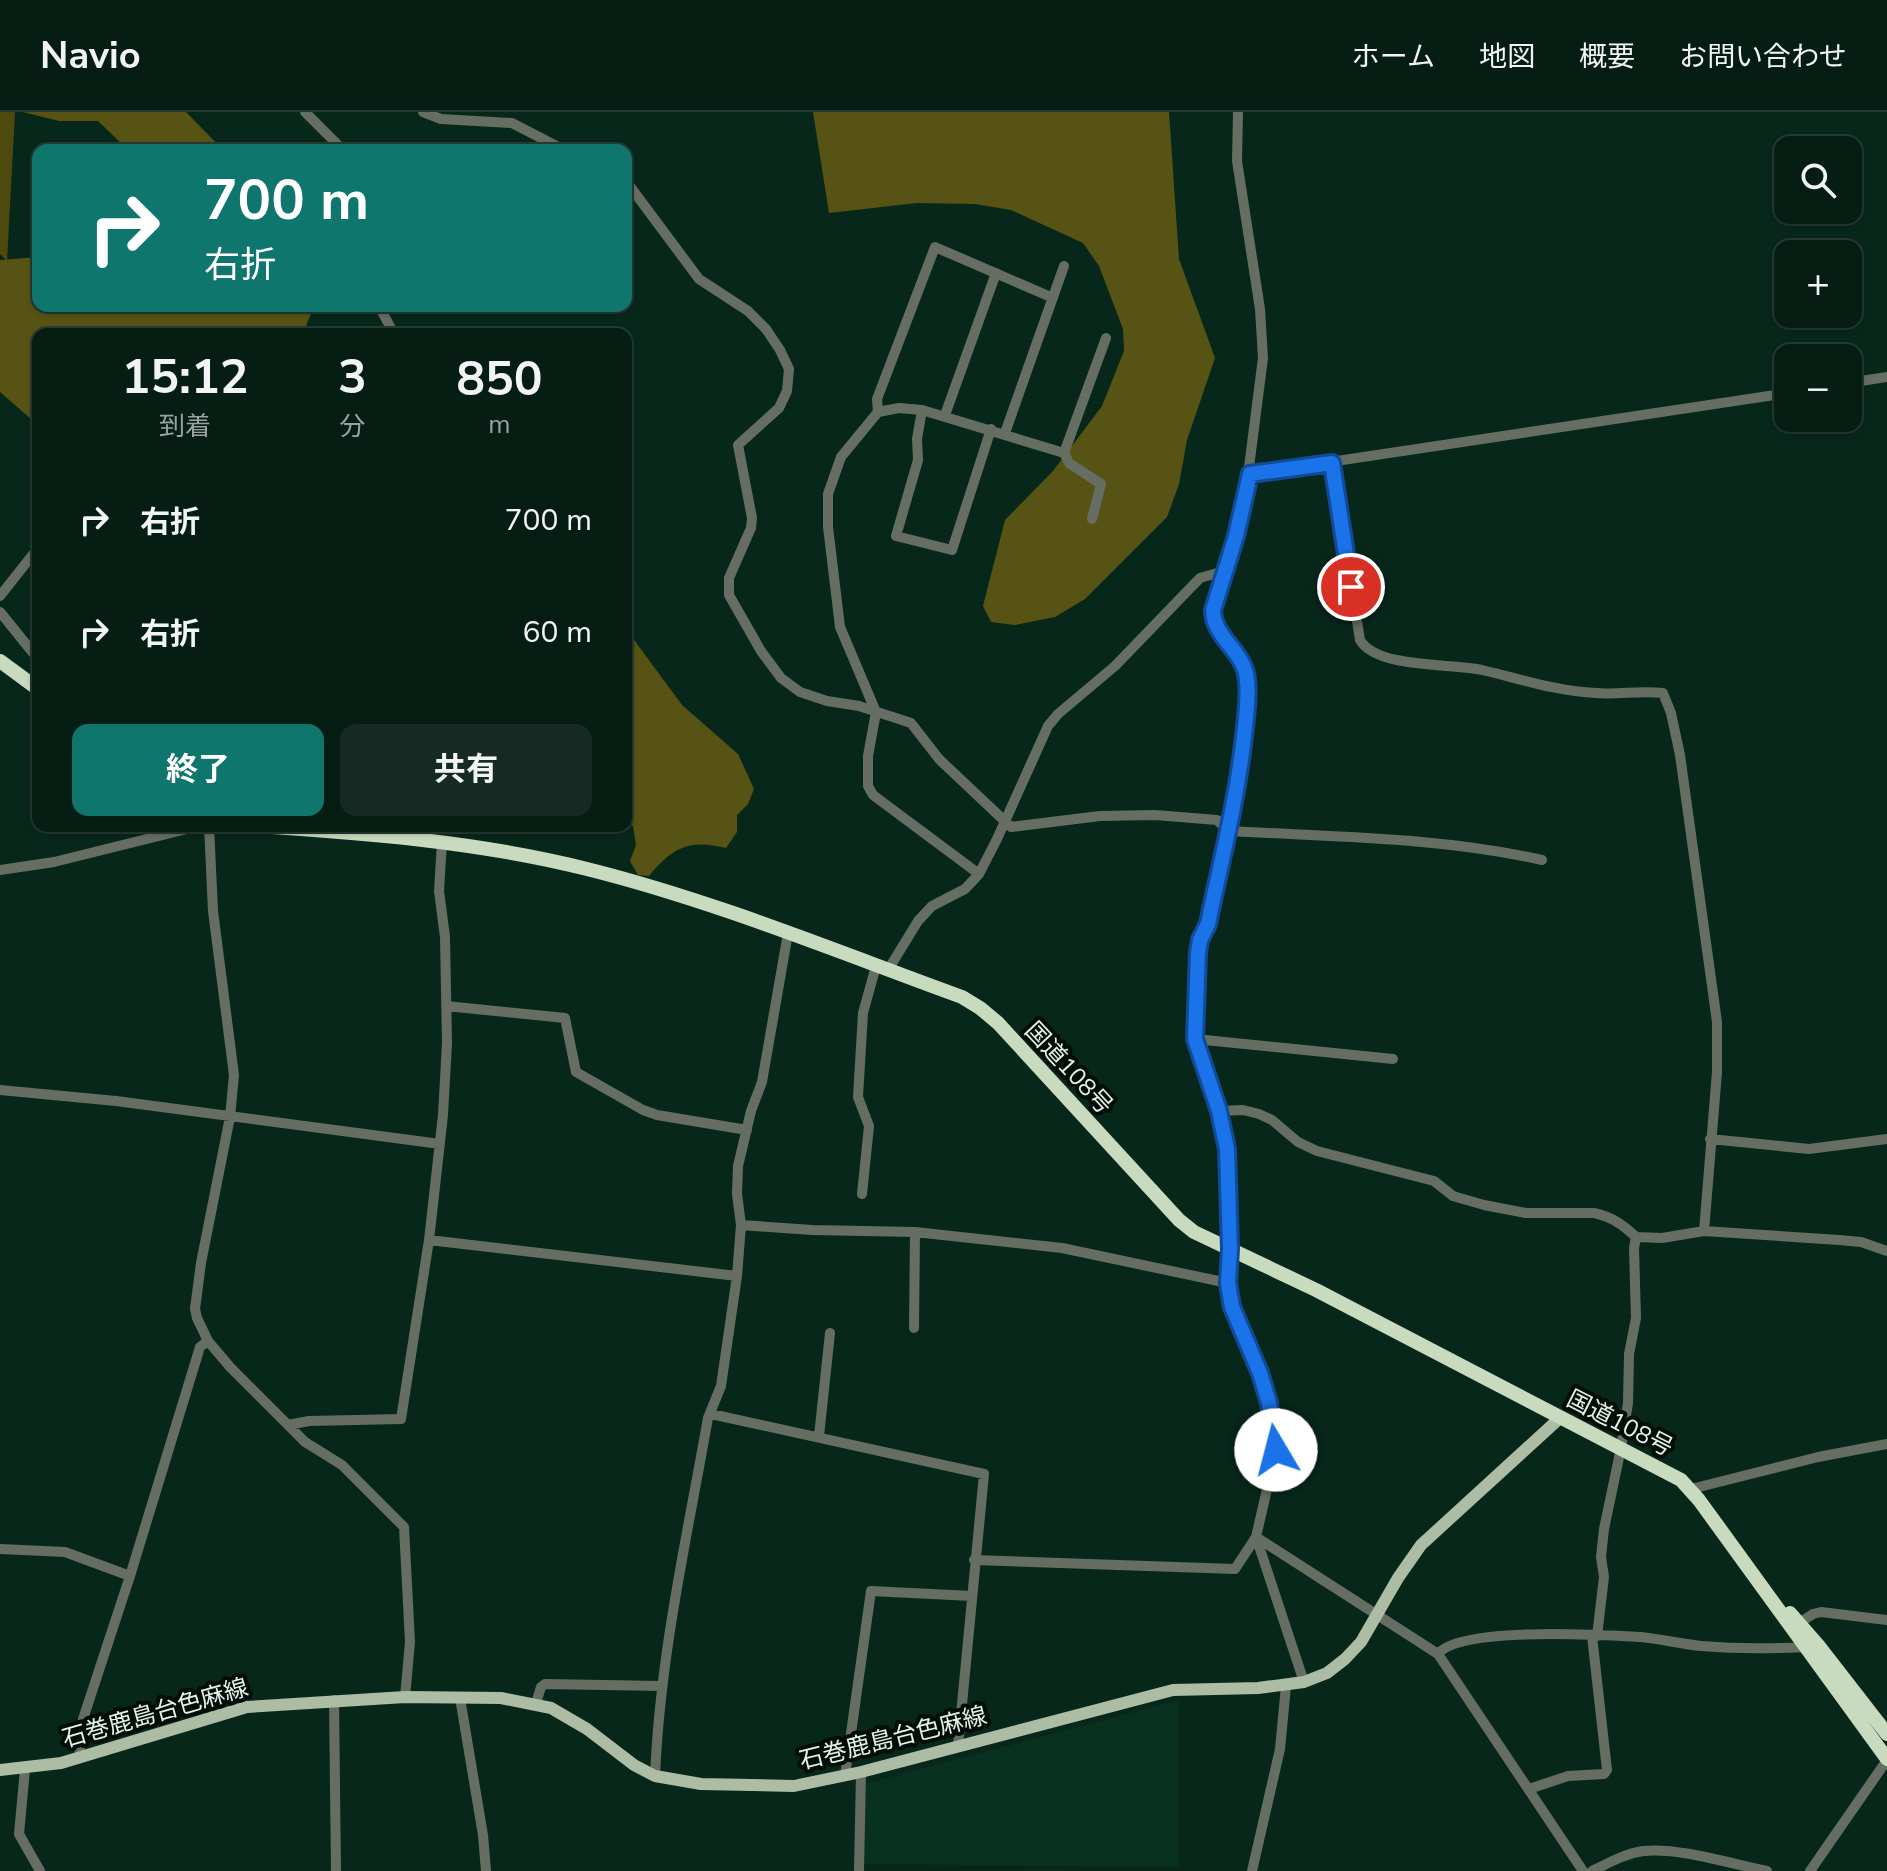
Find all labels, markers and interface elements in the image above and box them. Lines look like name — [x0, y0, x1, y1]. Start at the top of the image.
text: Navio — [40, 30, 141, 81]
text: ホーム — [1352, 38, 1435, 76]
text: 地図 — [1479, 38, 1535, 76]
text: 概要 — [1579, 38, 1635, 76]
text: お問い合わせ — [1679, 38, 1847, 76]
map controls — [1774, 136, 1862, 432]
button: search — [1774, 136, 1862, 224]
text: 700 m — [204, 162, 369, 239]
icon: right — [72, 176, 176, 280]
button: + — [1774, 240, 1862, 328]
text: 右折 — [204, 241, 276, 290]
text: 15:12 — [121, 344, 249, 410]
text: 3 — [338, 344, 367, 410]
button: − — [1774, 344, 1862, 432]
text: 850 — [456, 346, 543, 412]
text: m — [488, 407, 510, 442]
text: 到着 — [159, 409, 211, 444]
text: 分 — [339, 409, 365, 444]
icon: right — [72, 498, 116, 542]
text: 700 m — [505, 500, 592, 541]
text: 右折 — [140, 502, 200, 543]
pin — [1317, 553, 1385, 621]
icon: arrive — [1329, 565, 1373, 609]
icon: right — [72, 610, 116, 654]
text: 60 m — [523, 612, 592, 653]
text: 右折 — [140, 614, 200, 655]
button: 終了 — [72, 724, 324, 816]
button: 共有 — [340, 724, 592, 816]
street label: 国道108号 — [1018, 1015, 1120, 1121]
street label: 国道108号 — [1561, 1383, 1679, 1463]
position arrow — [1234, 1408, 1318, 1492]
street label: 石巻鹿島台色麻線 — [58, 1671, 252, 1755]
street label: 石巻鹿島台色麻線 — [796, 1699, 990, 1777]

